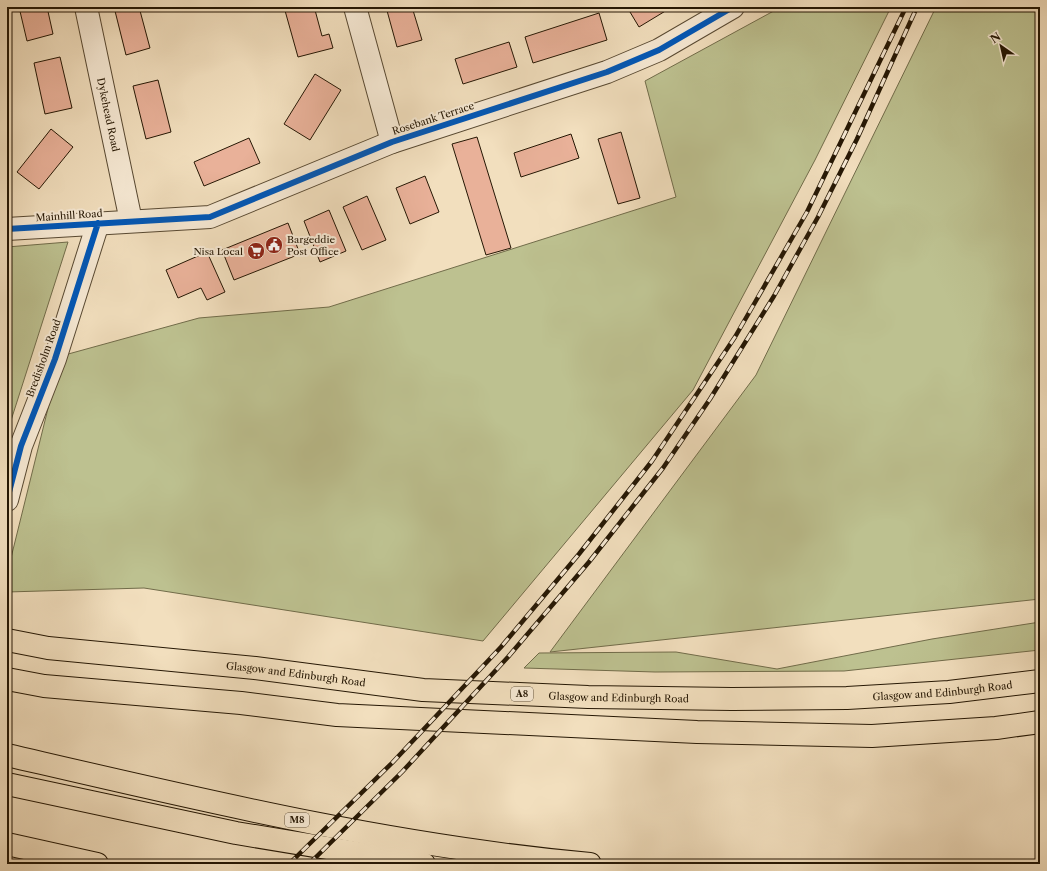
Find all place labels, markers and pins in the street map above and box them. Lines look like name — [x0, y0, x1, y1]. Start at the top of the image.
place label: Bargeddie Post Office — [287, 233, 339, 258]
public building icon: Bargeddie Post Office — [264, 235, 284, 255]
supermarket icon: Nisa Local — [246, 241, 266, 261]
place label: Nisa Local — [193, 245, 243, 258]

